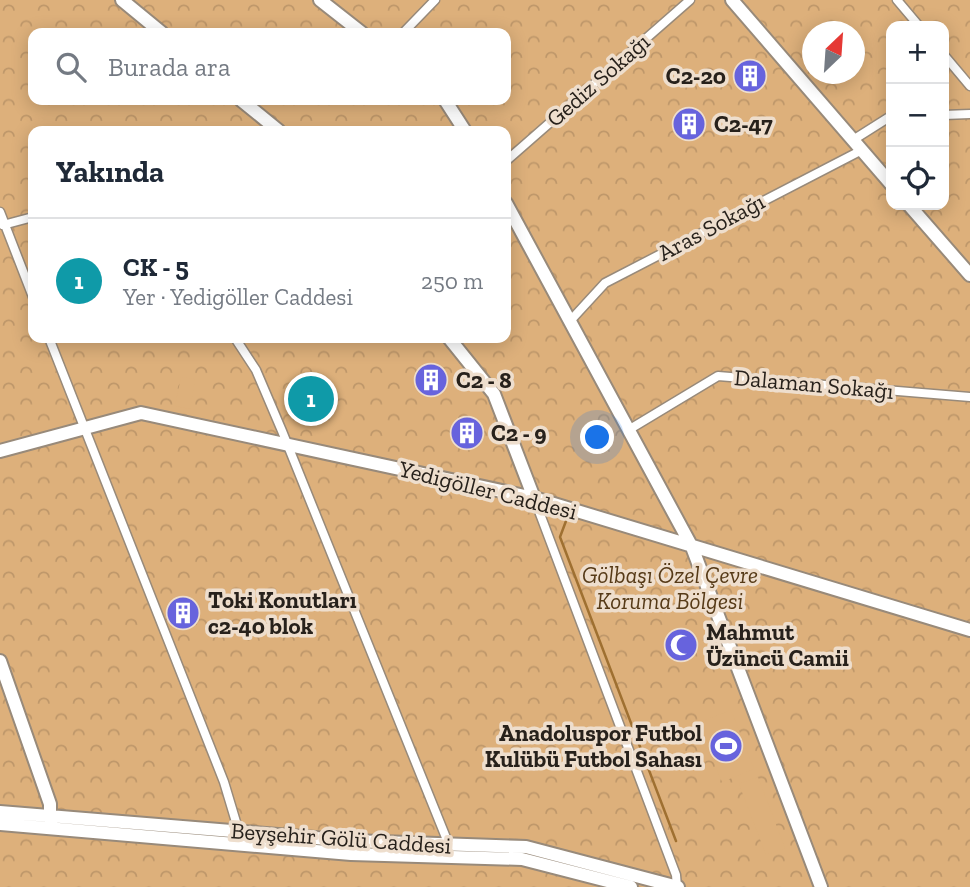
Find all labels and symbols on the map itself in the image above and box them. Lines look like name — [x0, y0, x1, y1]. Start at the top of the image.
north arrow — [802, 21, 865, 84]
street label: Gediz Sokağı — [541, 27, 655, 133]
building icon: C2-20 — [731, 57, 769, 95]
place label: C2-20 — [666, 62, 726, 90]
building icon: C2-47 — [670, 105, 708, 143]
place label: C2-47 — [714, 110, 773, 138]
street label: Aras Sokağı — [653, 187, 769, 267]
building icon: C2 - 8 — [412, 361, 450, 399]
street label: Dalaman Sokağı — [733, 363, 895, 405]
place label: C2 - 8 — [456, 366, 512, 394]
pin: 1 — [288, 373, 334, 425]
building icon: C2 - 9 — [448, 414, 486, 452]
place label: C2 - 9 — [491, 419, 546, 447]
your location — [580, 420, 614, 454]
street label: Yedigöller Caddesi — [395, 454, 580, 526]
park label: Gölbaşı Özel Çevre Koruma Bölgesi — [582, 561, 758, 615]
place label: Toki Konutları c2-40 blok — [208, 586, 357, 640]
building icon: Toki Konutları c2-40 blok — [164, 594, 202, 632]
place label: Mahmut Üzüncü Camii — [706, 618, 849, 672]
mosque icon: Mahmut Üzüncü Camii — [662, 626, 700, 664]
place label: Anadoluspor Futbol Kulübü Futbol Sahası — [485, 719, 702, 773]
sports icon: Anadoluspor Futbol Kulübü Futbol Sahası — [707, 727, 745, 765]
street label: Beyşehir Gölü Caddesi — [230, 816, 452, 860]

